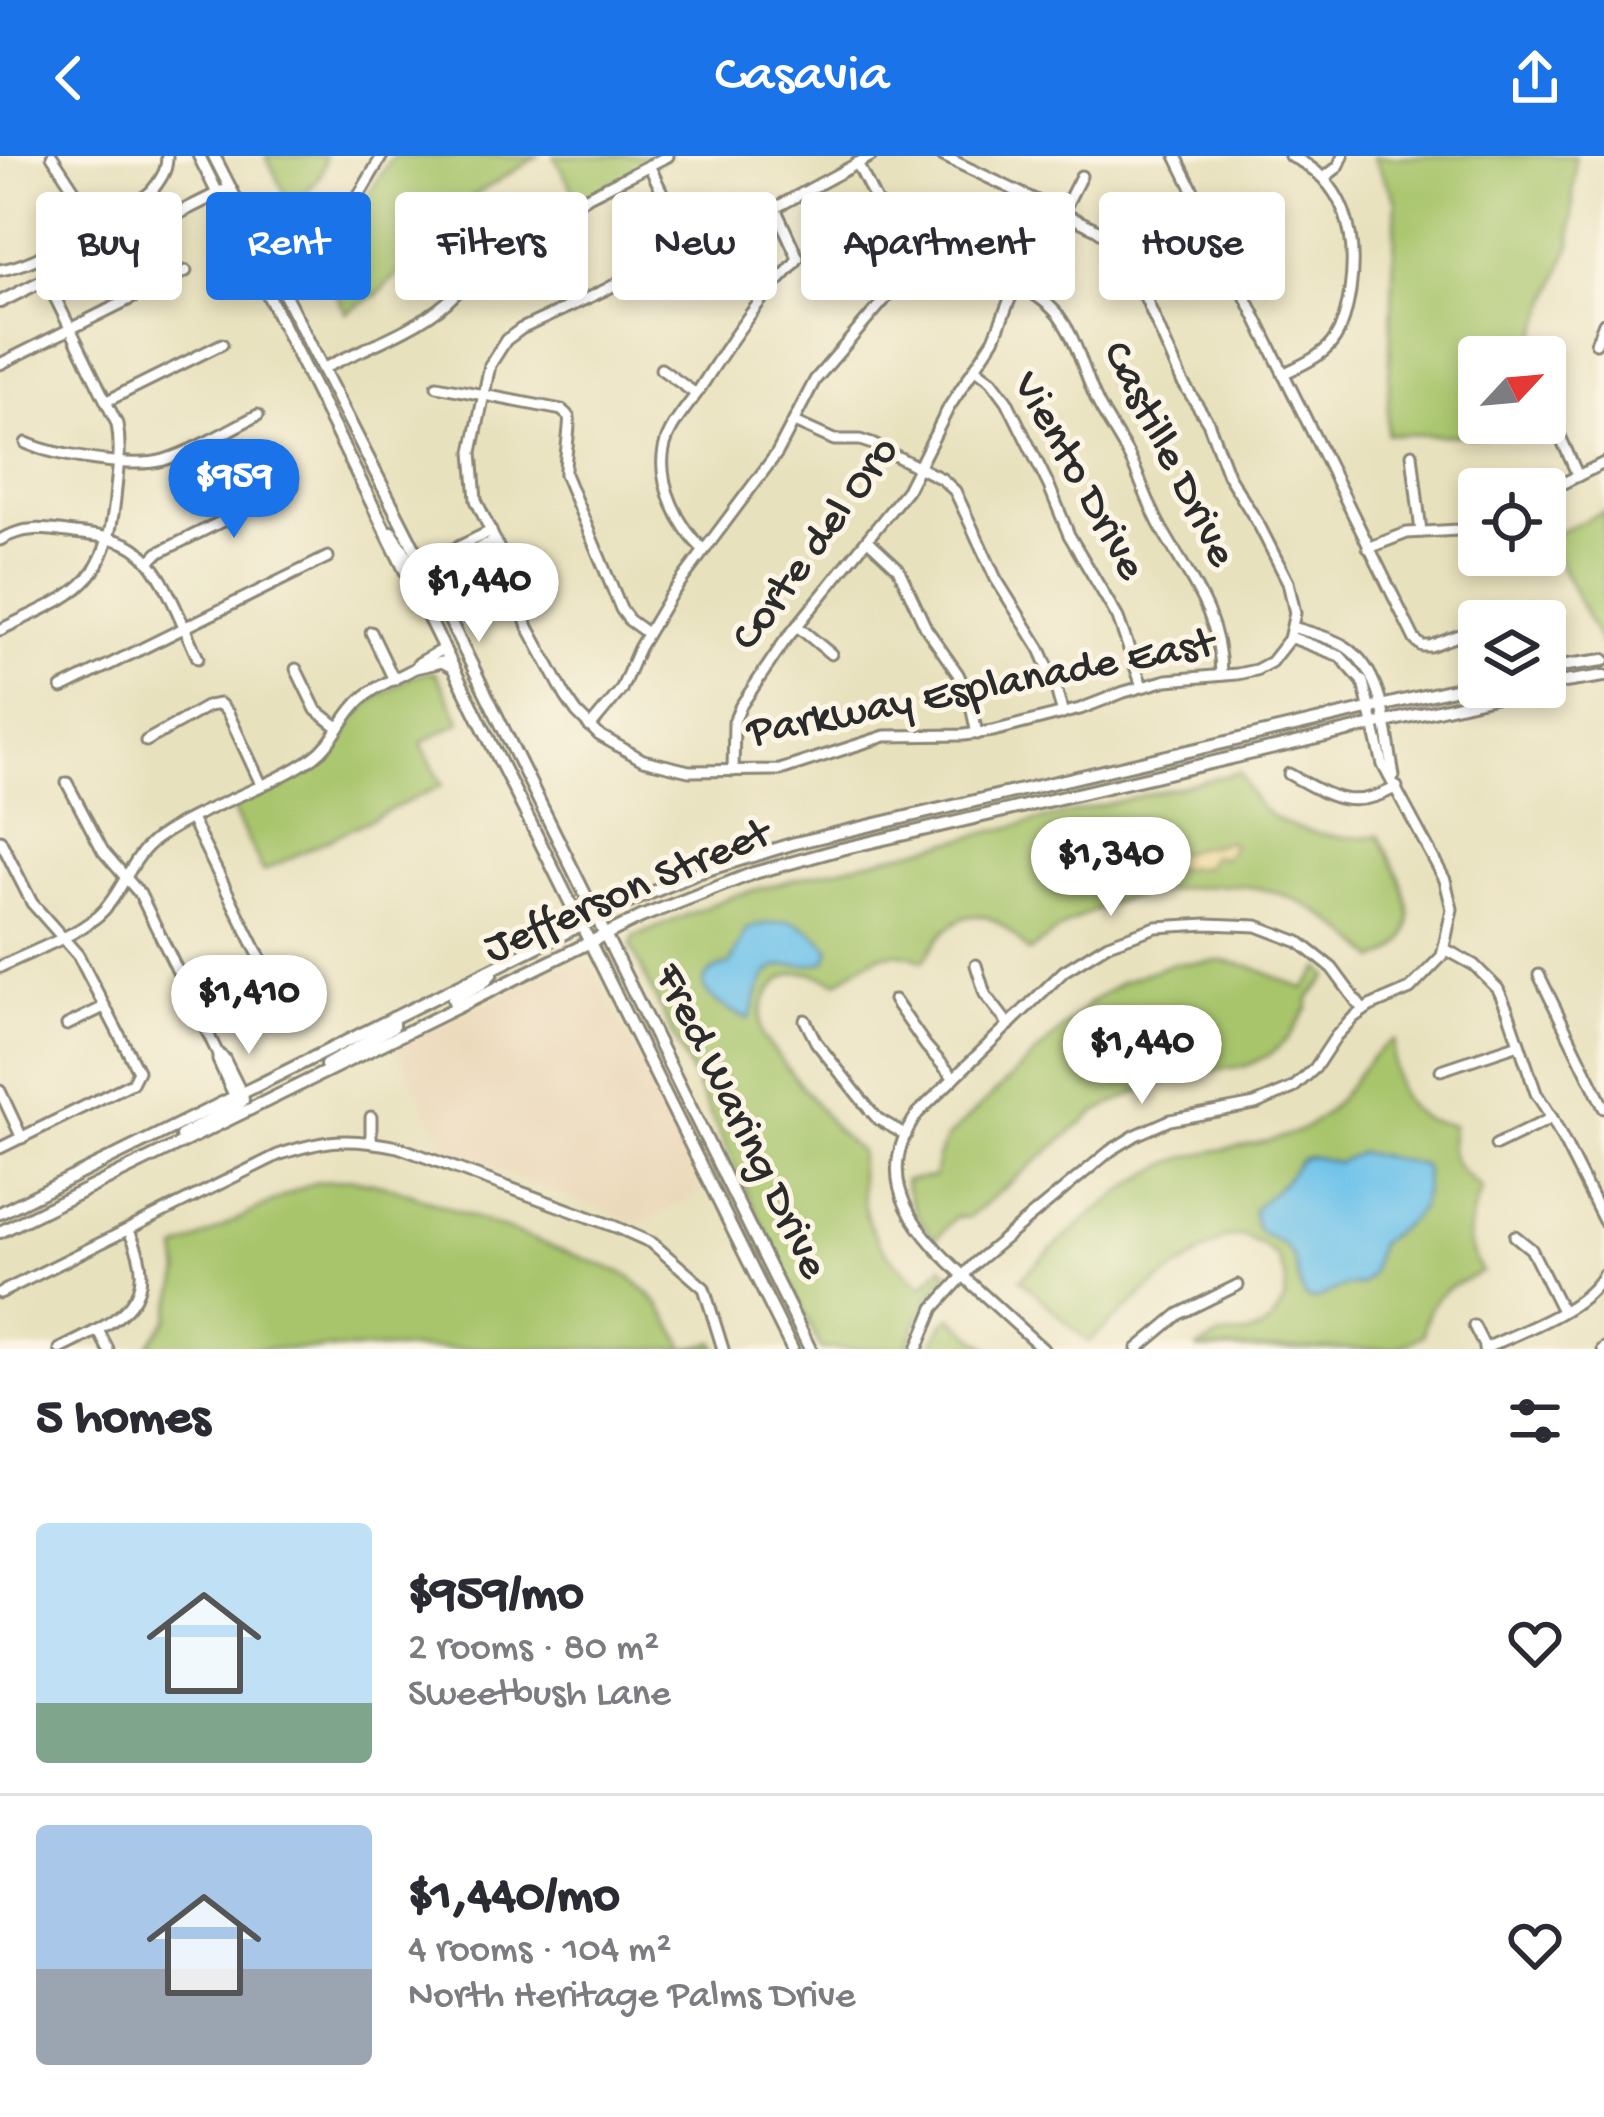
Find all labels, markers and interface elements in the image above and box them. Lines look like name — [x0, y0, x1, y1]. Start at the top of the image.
icon: back — [36, 45, 102, 111]
icon: share — [1502, 45, 1568, 111]
text: Casavia — [715, 46, 889, 110]
chip: Buy — [36, 192, 182, 300]
chip: Rent — [206, 192, 371, 300]
chip: Filters — [395, 192, 588, 300]
chip: New — [612, 192, 777, 300]
chip: Apartment — [801, 192, 1075, 300]
chip: House — [1099, 192, 1285, 300]
street label: Castille Drive — [1088, 333, 1247, 577]
north arrow — [1458, 336, 1566, 444]
map controls — [1458, 336, 1566, 708]
street label: Viento Drive — [998, 363, 1156, 591]
street label: Corte del Oro — [721, 427, 913, 663]
pin: $959 — [163, 439, 305, 541]
text: $959 — [195, 455, 273, 501]
button: locate — [1458, 468, 1566, 576]
pin: $1,440 — [381, 543, 577, 645]
text: $1,440 — [427, 559, 531, 605]
button: layers — [1458, 600, 1566, 708]
street label: Parkway Esplanade East — [741, 618, 1223, 762]
street label: Jefferson Street — [477, 807, 782, 977]
pin: $1,340 — [1013, 817, 1209, 919]
text: $1,340 — [1058, 833, 1164, 879]
pin: $1,410 — [151, 955, 347, 1057]
street label: Fred Waring Drive — [639, 955, 839, 1289]
text: $1,410 — [198, 971, 300, 1017]
pin: $1,440 — [1044, 1005, 1240, 1107]
text: $1,440 — [1090, 1021, 1194, 1067]
icon: filters — [1502, 1388, 1568, 1454]
text: 5 homes — [36, 1391, 210, 1451]
text: $959/mo — [408, 1567, 584, 1627]
icon: home — [132, 1571, 276, 1715]
icon: heart — [1502, 1610, 1568, 1676]
text: 2 rooms · 80 m² — [408, 1627, 659, 1673]
text: Sweetbush Lane — [408, 1673, 671, 1719]
text: $1,440/mo — [408, 1869, 620, 1929]
icon: home — [132, 1873, 276, 2017]
icon: heart — [1502, 1912, 1568, 1978]
text: 4 rooms · 104 m² — [408, 1929, 671, 1975]
text: North Heritage Palms Drive — [408, 1975, 855, 2021]

